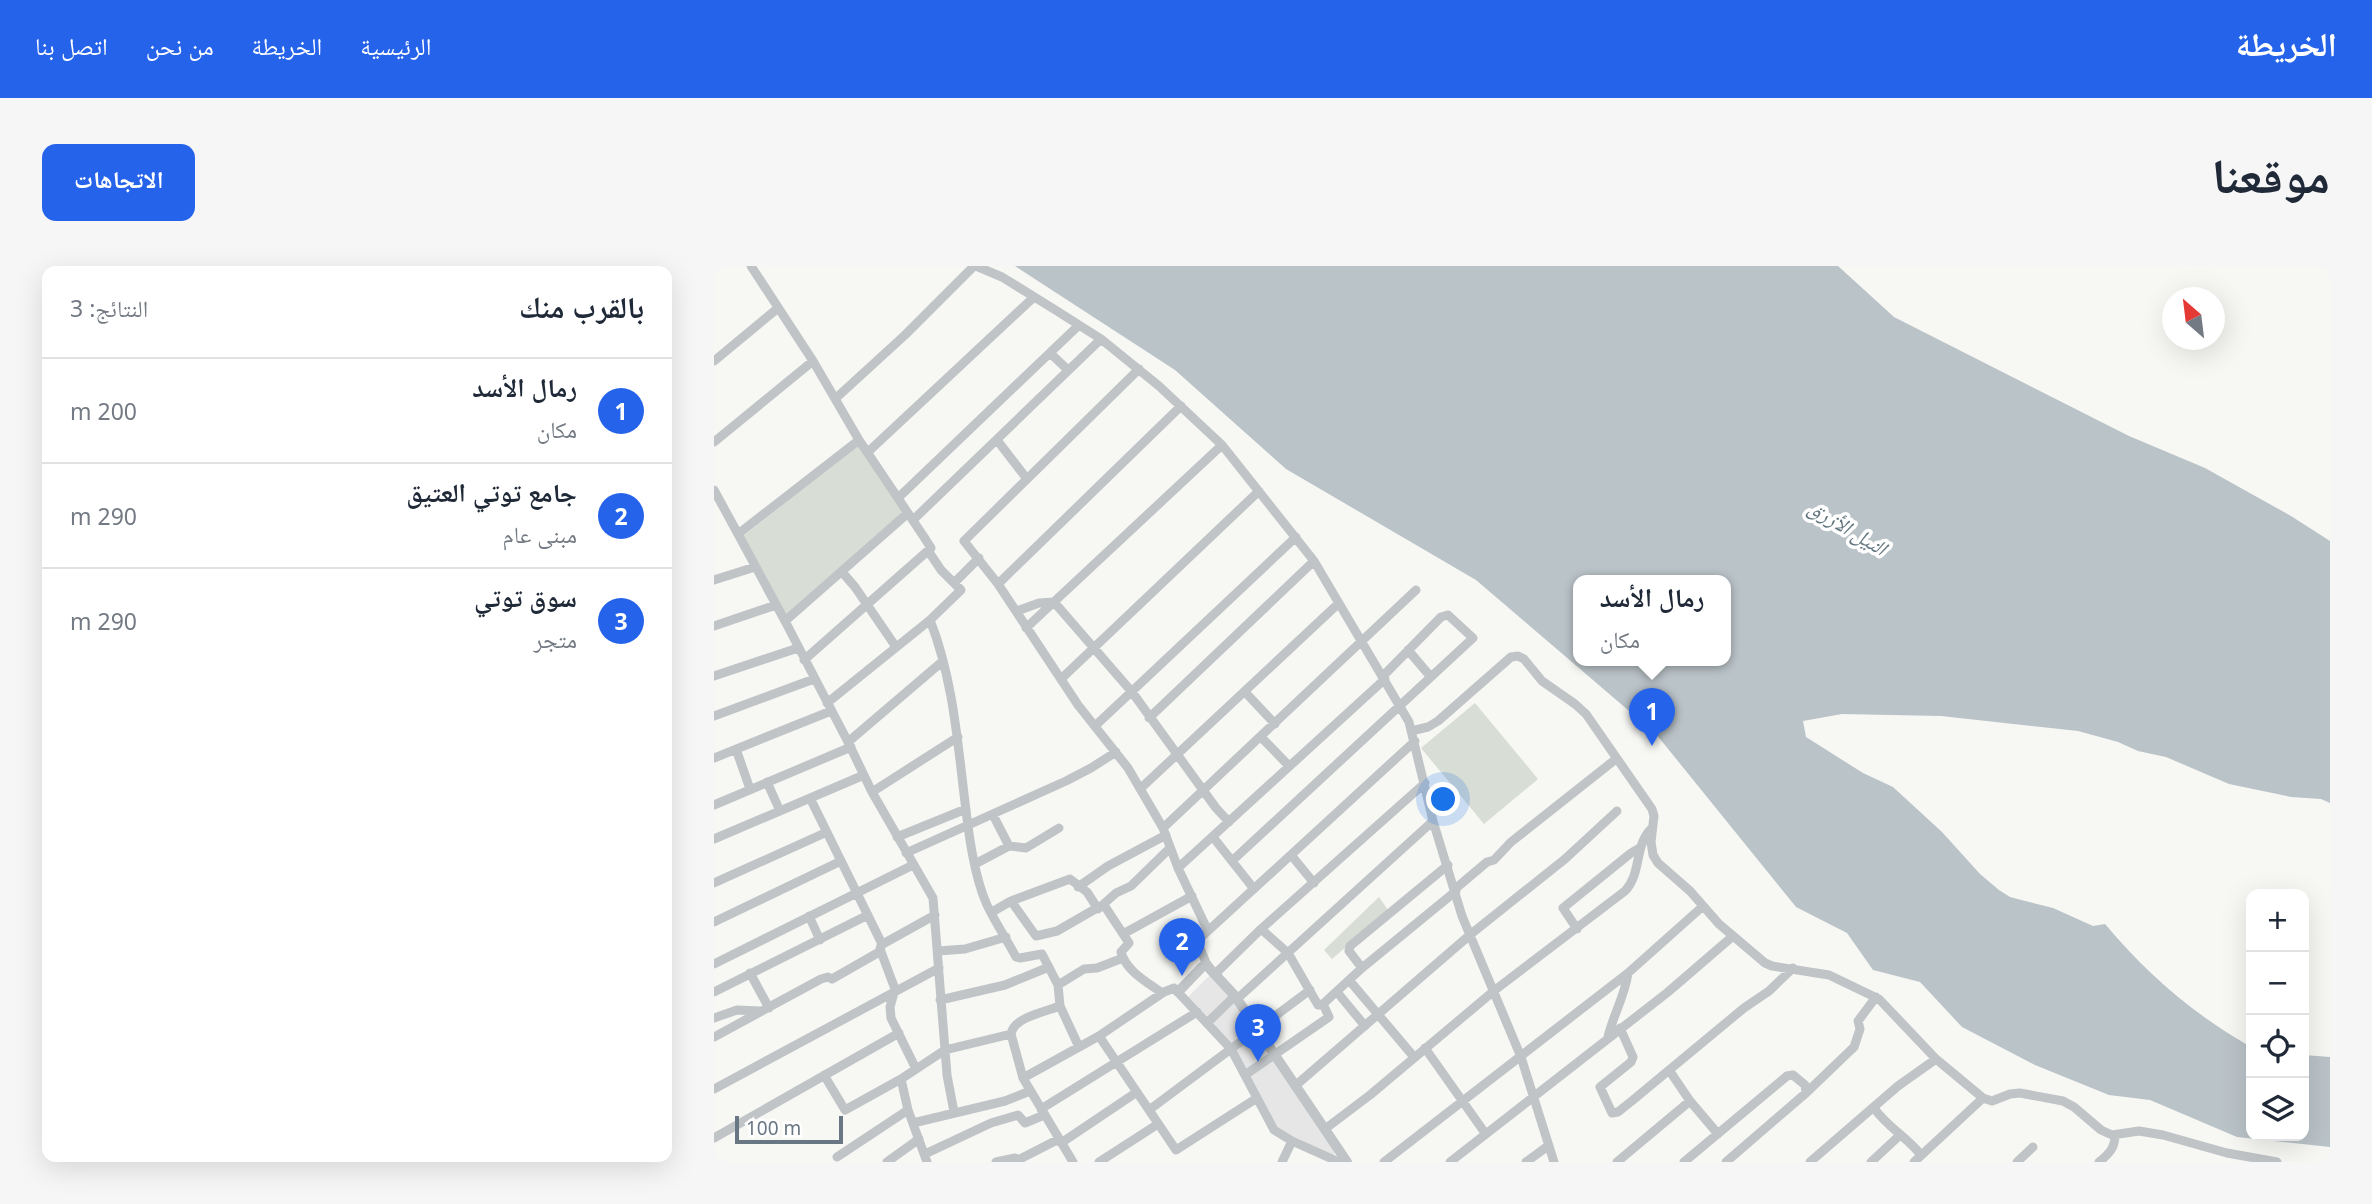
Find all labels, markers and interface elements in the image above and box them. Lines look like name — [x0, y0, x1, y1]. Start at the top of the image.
text: الخريطة — [2236, 21, 2337, 66]
text: اتصل بنا — [35, 29, 108, 62]
text: من نحن — [146, 29, 214, 62]
text: الخريطة — [252, 29, 322, 62]
text: الرئيسية — [360, 29, 431, 62]
text: موقعنا — [2212, 141, 2330, 207]
button: الاتجاهات — [42, 144, 195, 221]
text: بالقرب منك — [519, 286, 644, 327]
north arrow — [2162, 287, 2225, 350]
text: النتائج: 3 — [70, 292, 148, 324]
text: رمال الأسد — [472, 369, 577, 405]
text: 200 m — [70, 395, 137, 427]
text: 1 — [614, 395, 628, 427]
text: مكان — [537, 413, 577, 445]
text: جامع توتي العتيق — [406, 474, 577, 510]
water label: النيل الأزرق — [1804, 493, 1894, 562]
text: 290 m — [70, 500, 137, 532]
text: 2 — [614, 500, 628, 532]
text: مبنى عام — [503, 518, 577, 550]
popup — [1573, 575, 1731, 666]
text: سوق توتي — [474, 579, 577, 615]
text: رمال الأسد — [1600, 579, 1704, 615]
text: 290 m — [70, 605, 137, 637]
text: 3 — [614, 605, 628, 637]
text: متجر — [534, 623, 577, 655]
text: مكان — [1600, 623, 1640, 655]
pin: 1 — [1629, 688, 1675, 746]
your location — [1426, 782, 1460, 816]
map controls — [2246, 889, 2309, 1141]
button: + — [2246, 889, 2309, 952]
pin: 2 — [1159, 918, 1205, 976]
button: − — [2246, 952, 2309, 1015]
pin: 3 — [1235, 1004, 1281, 1062]
button: locate — [2246, 1015, 2309, 1078]
button: layers — [2246, 1078, 2309, 1141]
scale bar — [735, 1113, 844, 1145]
text: 100 m — [746, 1115, 801, 1141]

